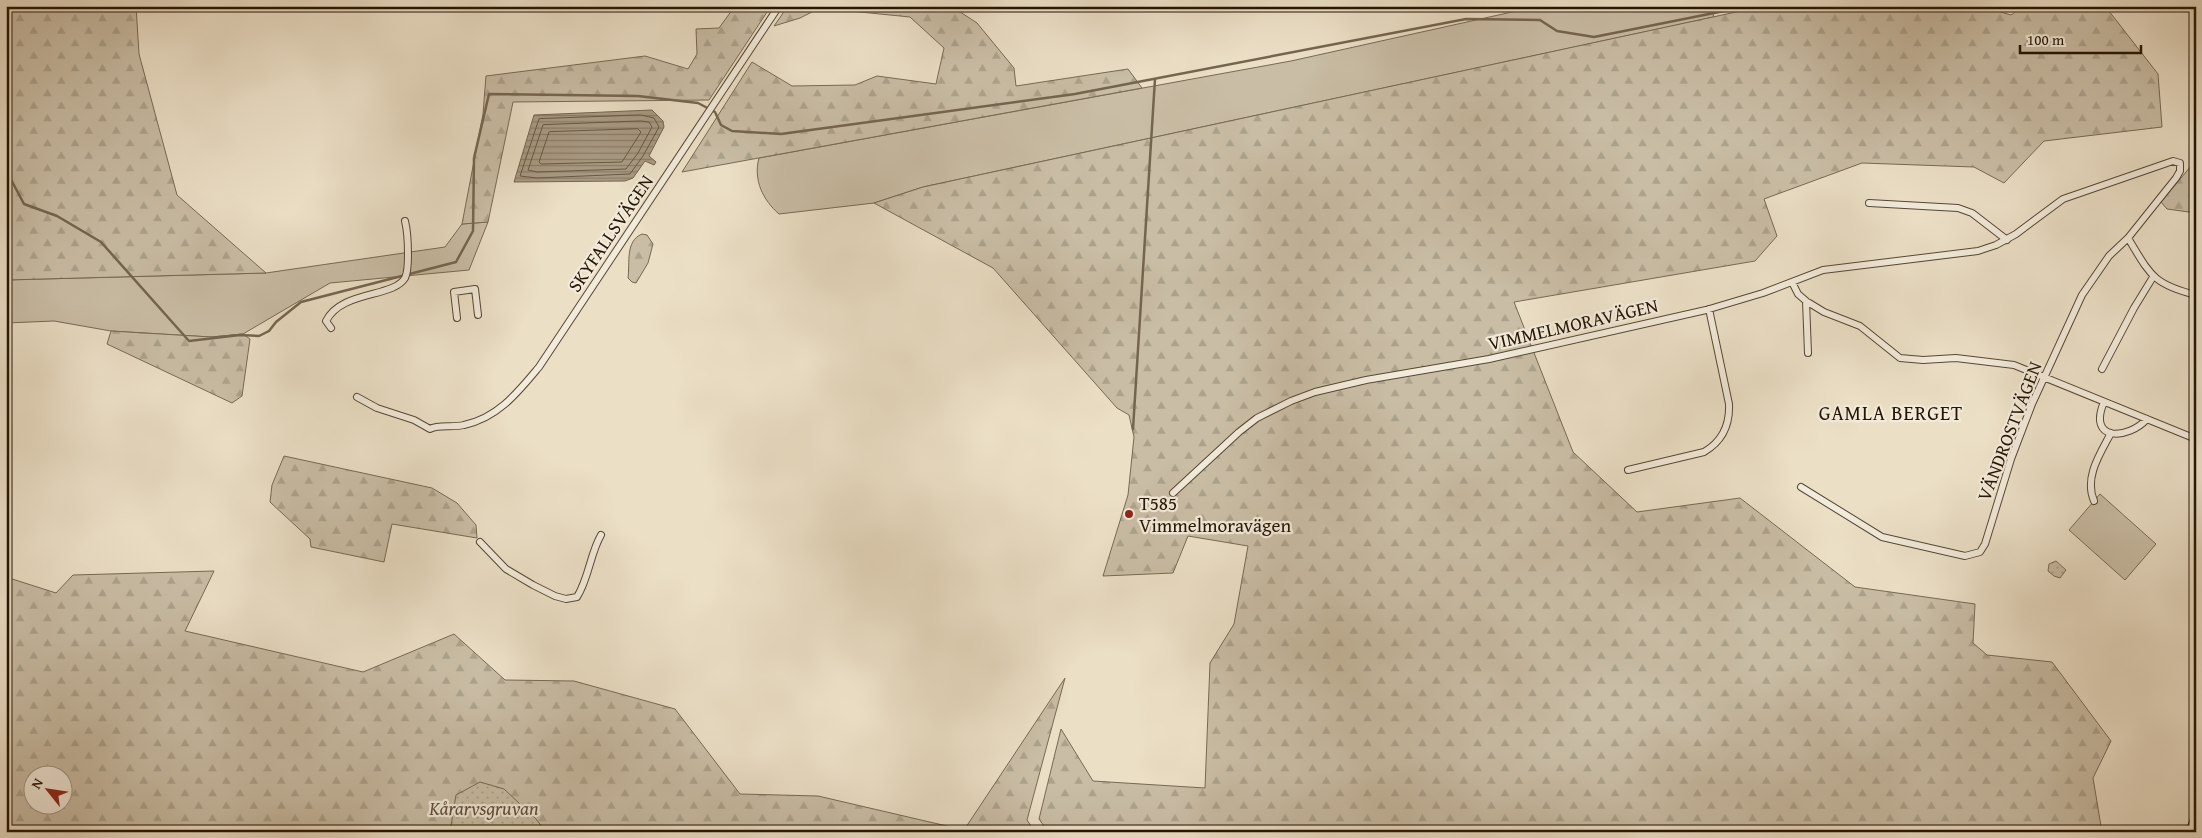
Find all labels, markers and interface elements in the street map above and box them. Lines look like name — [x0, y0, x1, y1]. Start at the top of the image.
scale bar — [2020, 22, 2141, 54]
text: 100 m — [2027, 29, 2065, 50]
street label: SKYFALLSVÄGEN — [560, 169, 660, 297]
street label: VIMMELMORAVÄGEN — [1485, 291, 1661, 357]
street label: VÄNDROSTVÄGEN — [1969, 357, 2049, 505]
district label: GAMLA BERGET — [1819, 398, 1963, 427]
place label: T585 Vimmelmoravägen — [1139, 489, 1291, 539]
marker: T585 Vimmelmoravägen — [1123, 508, 1135, 520]
north arrow — [22, 766, 72, 816]
text: N — [26, 774, 48, 793]
park label: Kårarvsgruvan — [428, 794, 539, 822]

